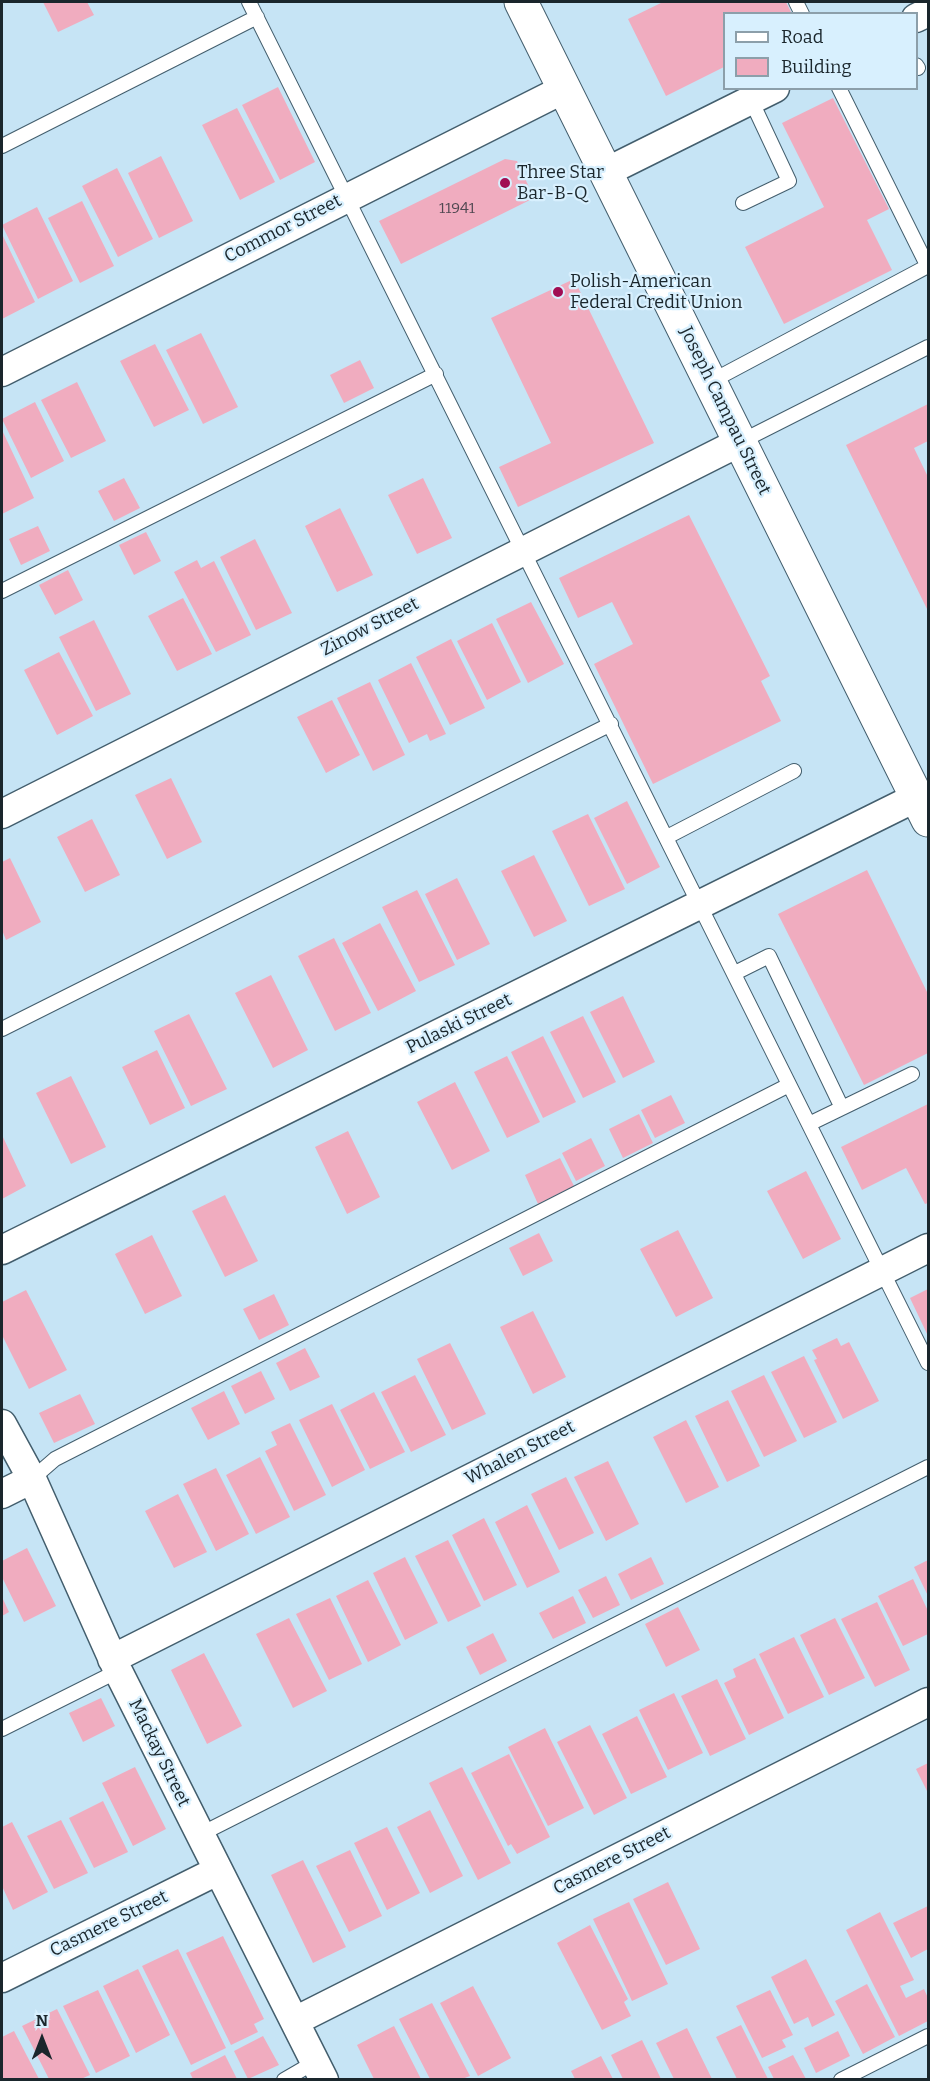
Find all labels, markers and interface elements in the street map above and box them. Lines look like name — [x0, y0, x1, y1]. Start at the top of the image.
legend — [723, 12, 918, 90]
text: Road — [781, 26, 823, 48]
text: Building — [781, 56, 852, 78]
place label: Three Star Bar-B-Q — [517, 162, 604, 204]
marker: Three Star Bar-B-Q — [498, 176, 512, 190]
street label: Commor Street — [221, 190, 345, 268]
house number: 11941 — [439, 200, 475, 218]
place label: Polish-American Federal Credit Union — [570, 271, 742, 314]
marker: Polish-American Federal Credit Union — [551, 285, 565, 299]
street label: Joseph Campau Street — [675, 323, 775, 499]
street label: Zinow Street — [318, 593, 422, 661]
street label: Pulaski Street — [403, 989, 515, 1059]
street label: Whalen Street — [462, 1416, 578, 1490]
street label: Mackay Street — [124, 1695, 194, 1811]
street label: Casmere Street — [550, 1822, 674, 1900]
street label: Casmere Street — [47, 1886, 171, 1962]
north arrow — [12, 2009, 72, 2069]
text: N — [36, 2011, 48, 2030]

